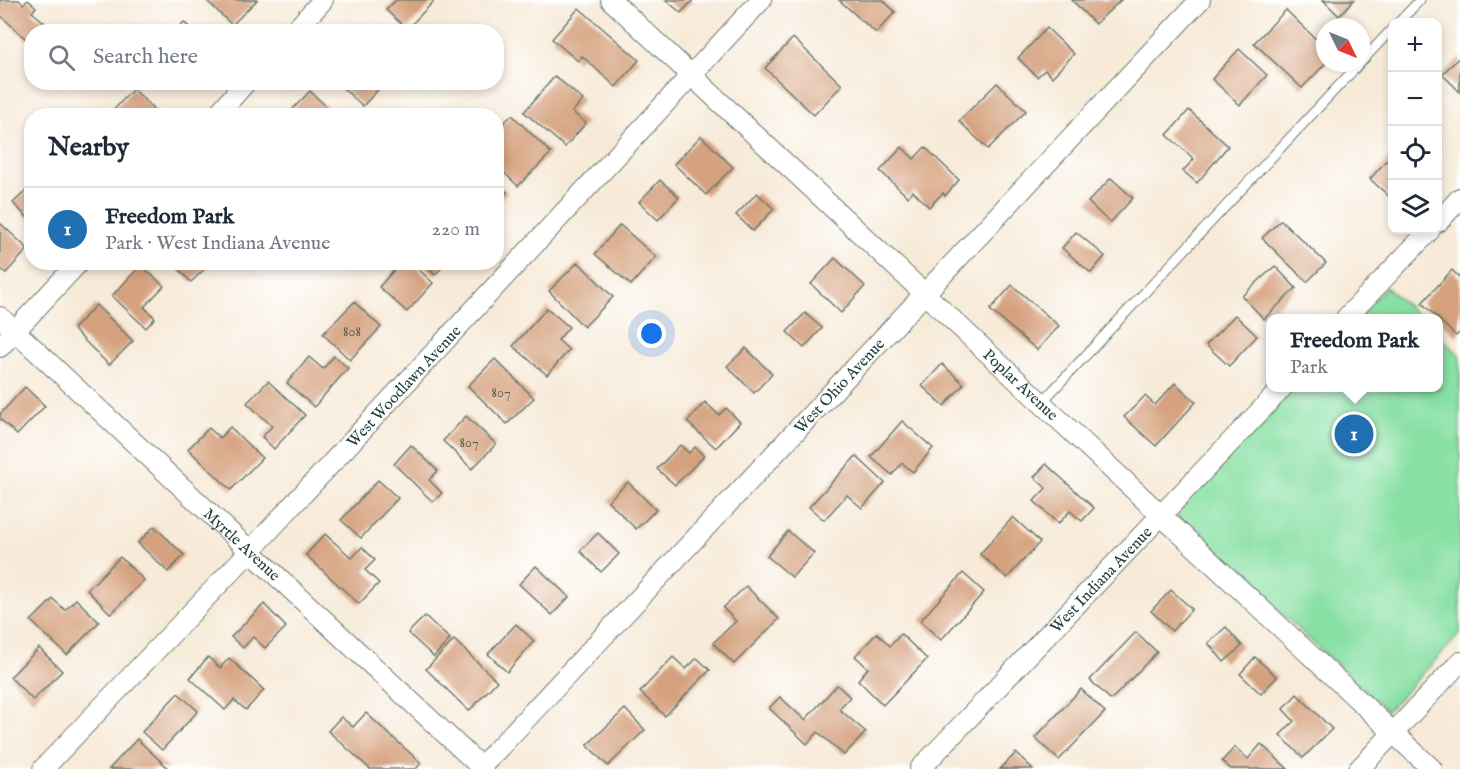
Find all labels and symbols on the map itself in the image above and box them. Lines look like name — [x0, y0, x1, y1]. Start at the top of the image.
north arrow — [1316, 18, 1370, 72]
your location — [637, 319, 666, 348]
street label: West Woodlawn Avenue — [343, 322, 466, 452]
house number: 808 — [343, 323, 361, 341]
street label: West Ohio Avenue — [791, 335, 890, 439]
street label: Poplar Avenue — [978, 346, 1062, 426]
house number: 807 — [492, 384, 510, 402]
pin: 1 — [1334, 412, 1374, 456]
house number: 807 — [460, 434, 478, 452]
street label: Myrtle Avenue — [198, 505, 284, 586]
street label: West Indiana Avenue — [1047, 523, 1157, 638]

